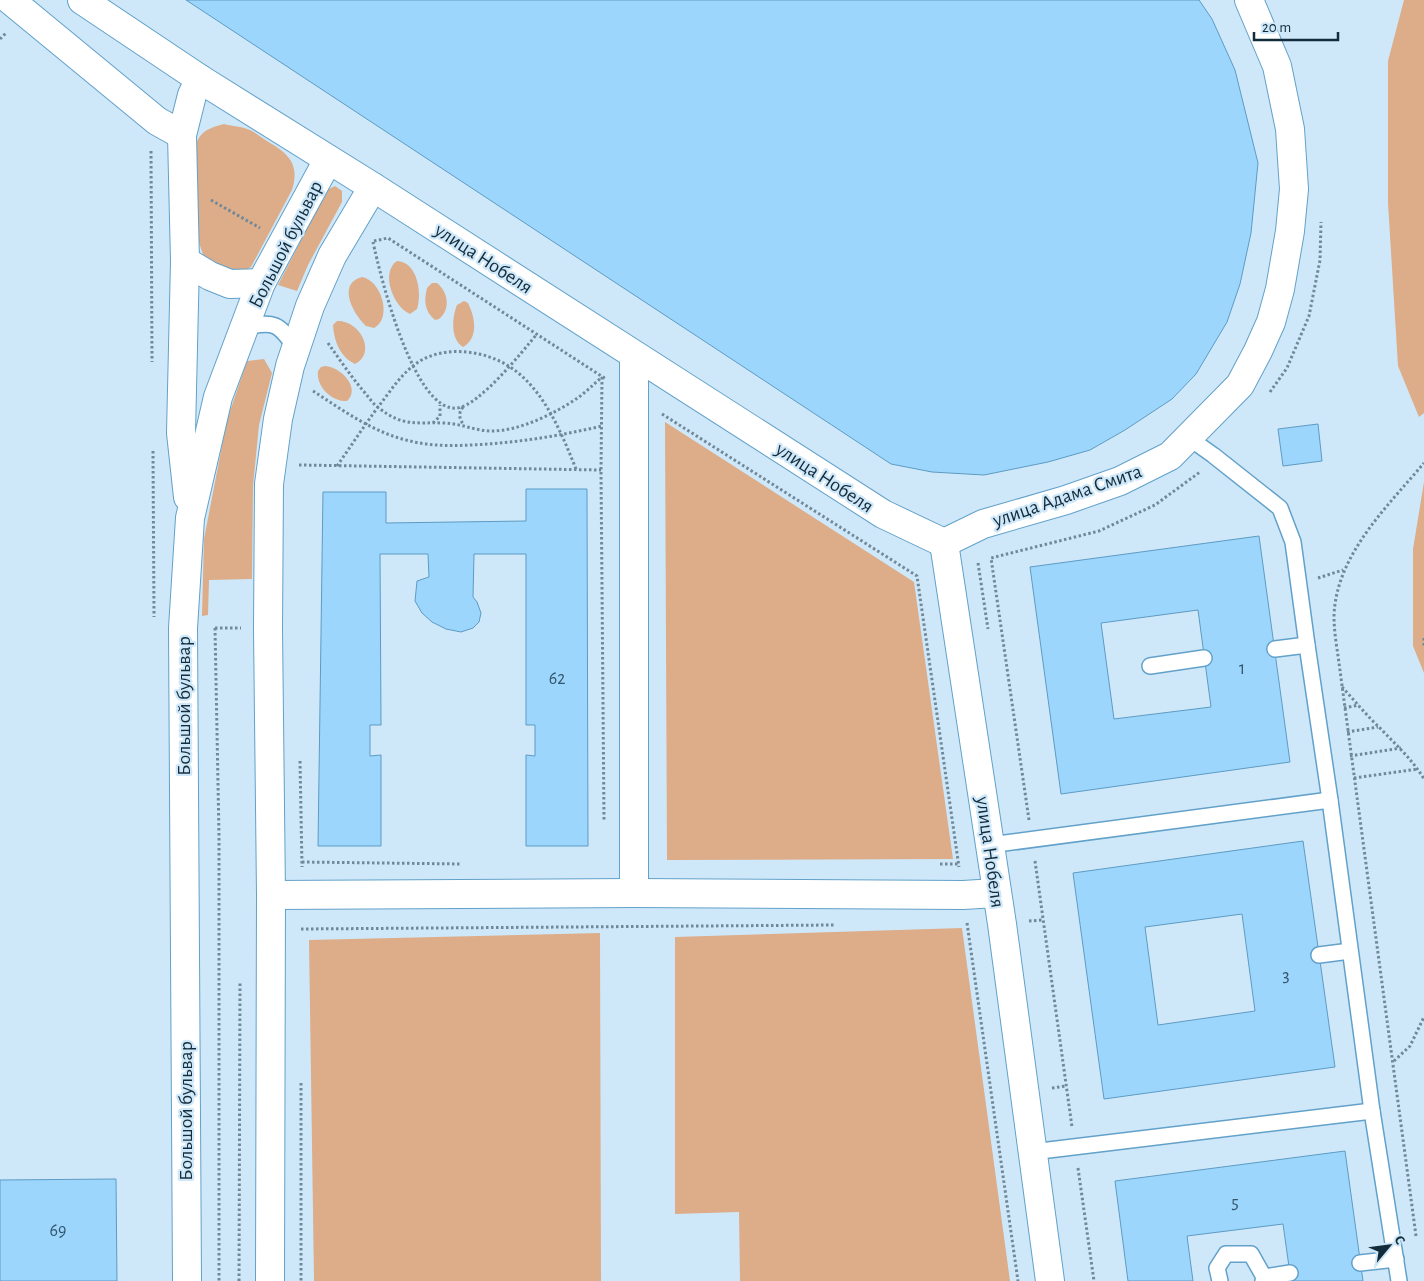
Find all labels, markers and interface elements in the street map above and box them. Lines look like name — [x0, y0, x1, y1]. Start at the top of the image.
scale bar — [1254, 10, 1338, 42]
text: 20 m — [1262, 20, 1291, 35]
street label: Большой бульвар — [245, 178, 327, 311]
street label: улица Нобеля — [430, 219, 536, 298]
street label: улица Нобеля — [771, 438, 877, 517]
street label: улица Адама Смита — [989, 461, 1144, 531]
street label: Большой бульвар — [174, 636, 194, 776]
house number: 1 — [1239, 660, 1245, 678]
house number: 62 — [549, 670, 565, 688]
street label: улица Нобеля — [972, 794, 1008, 909]
house number: 3 — [1282, 967, 1290, 985]
street label: Большой бульвар — [176, 1041, 196, 1181]
house number: 5 — [1231, 1194, 1239, 1212]
north arrow — [1364, 1221, 1414, 1271]
house number: 69 — [50, 1222, 66, 1240]
text: С — [1391, 1233, 1408, 1247]

